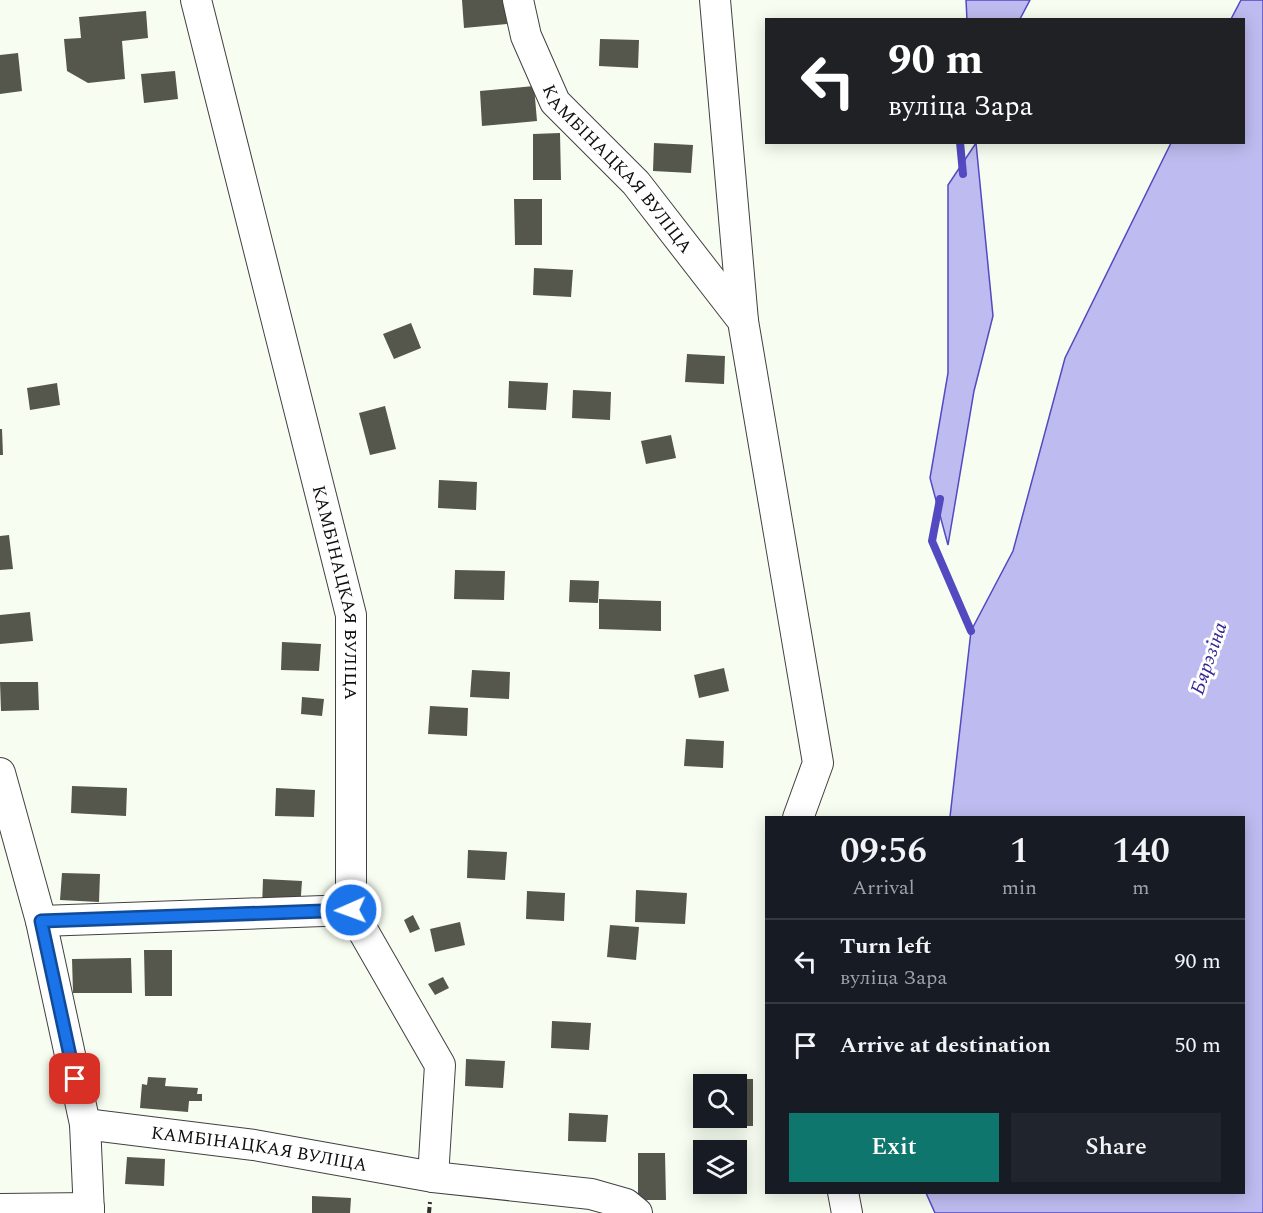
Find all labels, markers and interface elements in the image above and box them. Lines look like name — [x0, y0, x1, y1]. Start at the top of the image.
text: 90 m — [888, 29, 983, 92]
icon: left — [789, 42, 867, 120]
street label: КАМБІНАЦКАЯ ВУЛІЦА — [535, 80, 699, 259]
text: вуліца Зара — [888, 86, 1033, 128]
street label: КАМБІНАЦКАЯ ВУЛІЦА — [305, 482, 364, 700]
water label: Бярэзіна — [1183, 618, 1235, 699]
text: 09:56 — [840, 824, 927, 879]
text: 1 — [1010, 824, 1029, 879]
text: 140 — [1112, 824, 1170, 879]
text: Arrival — [852, 873, 915, 903]
text: min — [1002, 873, 1037, 903]
text: m — [1132, 873, 1150, 903]
position arrow — [319, 878, 383, 942]
text: Turn left — [840, 930, 932, 963]
icon: left — [789, 945, 822, 978]
text: 90 m — [1175, 945, 1221, 978]
text: вуліца Зара — [840, 963, 947, 993]
icon: arrive — [789, 1029, 822, 1062]
text: Arrive at destination — [840, 1029, 1051, 1062]
text: 50 m — [1175, 1029, 1221, 1062]
pin — [49, 1053, 100, 1104]
icon: arrive — [58, 1062, 91, 1095]
map controls — [693, 1074, 747, 1194]
button: search — [693, 1074, 747, 1128]
button: Exit — [789, 1113, 999, 1182]
button: Share — [1011, 1113, 1221, 1182]
street label: КАМБІНАЦКАЯ ВУЛІЦА — [150, 1119, 369, 1179]
button: layers — [693, 1140, 747, 1194]

